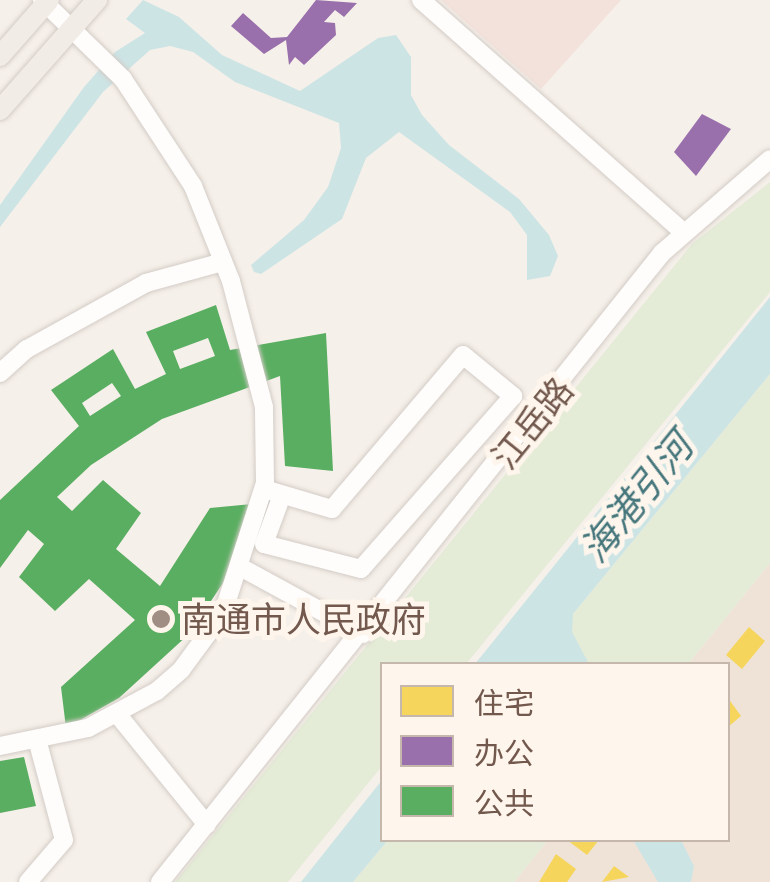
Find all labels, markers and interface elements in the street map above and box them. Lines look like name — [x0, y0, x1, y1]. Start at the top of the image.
street label: 江岳路 — [483, 369, 581, 477]
water label: 海港引河 — [570, 424, 702, 570]
place label: 南通市人民政府 — [181, 598, 426, 640]
marker: 南通市人民政府 — [150, 608, 172, 630]
legend — [380, 662, 730, 842]
text: 住宅 — [474, 683, 534, 722]
text: 办公 — [474, 733, 534, 772]
text: 公共 — [474, 783, 534, 822]

